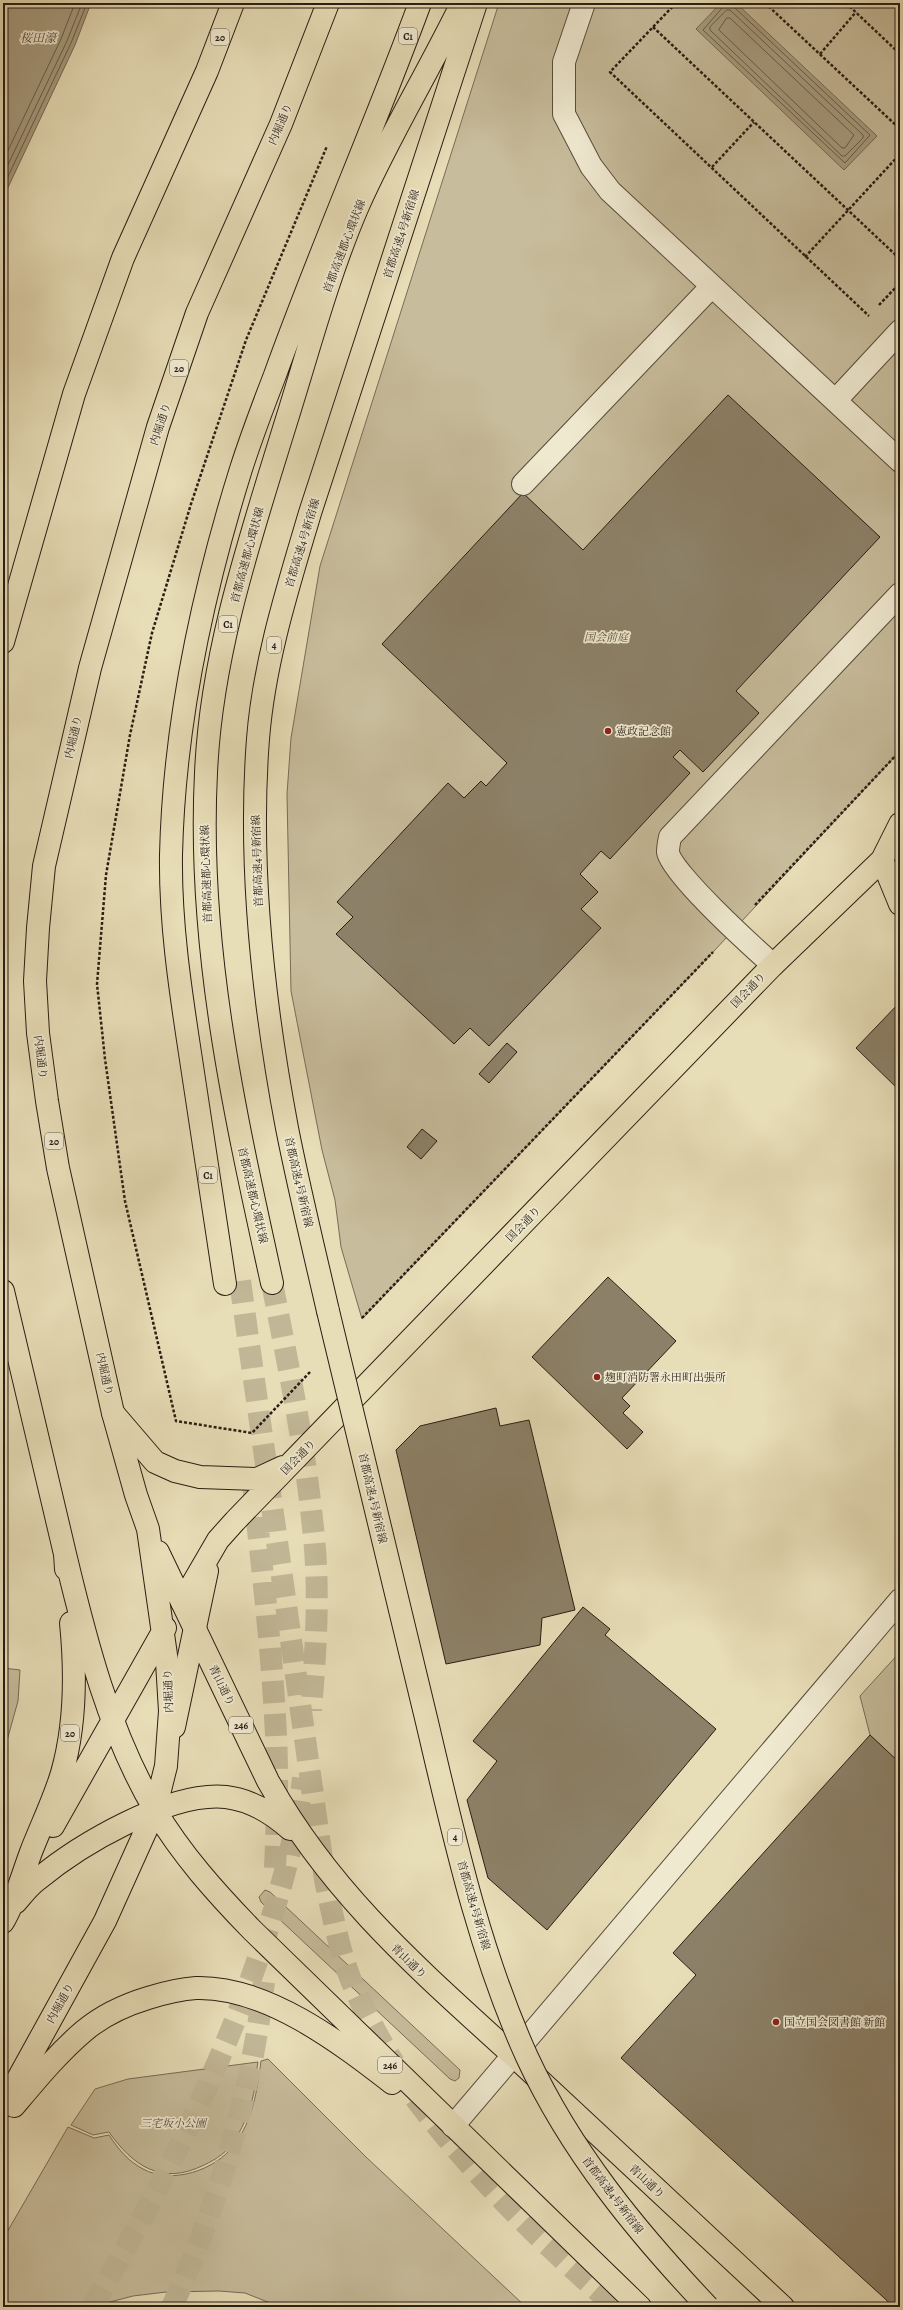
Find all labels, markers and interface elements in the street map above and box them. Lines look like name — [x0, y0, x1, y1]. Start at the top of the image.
road number: C1 — [399, 28, 417, 44]
road number: 20 — [211, 29, 229, 45]
water label: 桜田濠 — [20, 30, 58, 46]
street label: 内堀通り — [265, 101, 296, 147]
street label: 首都高速4号新宿線 — [380, 188, 423, 281]
street label: 首都高速都心環状線 — [320, 197, 369, 295]
road number: 20 — [170, 360, 188, 376]
street label: 内堀通り — [147, 401, 174, 447]
street label: 首都高速4号新宿線 — [282, 496, 323, 590]
street label: 首都高速都心環状線 — [227, 505, 268, 605]
road number: C1 — [219, 616, 237, 632]
park label: 国会前庭 — [584, 630, 630, 645]
road number: 4 — [267, 637, 281, 653]
street label: 内堀通り — [61, 714, 86, 760]
place label: 憲政記念館 — [616, 724, 671, 739]
marker: 憲政記念館 — [603, 726, 613, 736]
street label: 首都高速4号新宿線 — [248, 814, 267, 908]
street label: 首都高速都心環状線 — [197, 824, 216, 924]
street label: 国会通り — [728, 969, 769, 1011]
street label: 内堀通り — [30, 1034, 51, 1080]
road number: 20 — [45, 1133, 63, 1149]
street label: 首都高速4号新宿線 — [281, 1135, 316, 1229]
street label: 首都高速都心環状線 — [234, 1145, 271, 1245]
road number: C1 — [199, 1167, 217, 1183]
street label: 国会通り — [503, 1203, 544, 1245]
street label: 内堀通り — [92, 1351, 117, 1397]
place label: 麹町消防署永田町出張所 — [605, 1370, 726, 1385]
marker: 麹町消防署永田町出張所 — [592, 1372, 602, 1382]
street label: 国会通り — [278, 1436, 319, 1478]
street label: 首都高速4号新宿線 — [355, 1451, 390, 1545]
street label: 青山通り — [205, 1662, 238, 1708]
street label: 内堀通り — [160, 1669, 177, 1713]
road number: 246 — [229, 1717, 253, 1733]
road number: 20 — [61, 1725, 79, 1741]
road number: 4 — [448, 1829, 462, 1845]
street label: 首都高速4号新宿線 — [453, 1858, 494, 1952]
street label: 青山通り — [388, 1941, 430, 1982]
street label: 内堀通り — [43, 1980, 78, 2026]
place label: 国立国会図書館 新館 — [784, 2015, 885, 2030]
marker: 国立国会図書館 新館 — [771, 2017, 781, 2027]
road number: 246 — [378, 2057, 402, 2073]
park label: 三宅坂小公園 — [140, 2116, 208, 2131]
street label: 首都高速4号新宿線 — [579, 2154, 647, 2237]
street label: 青山通り — [625, 2161, 668, 2202]

